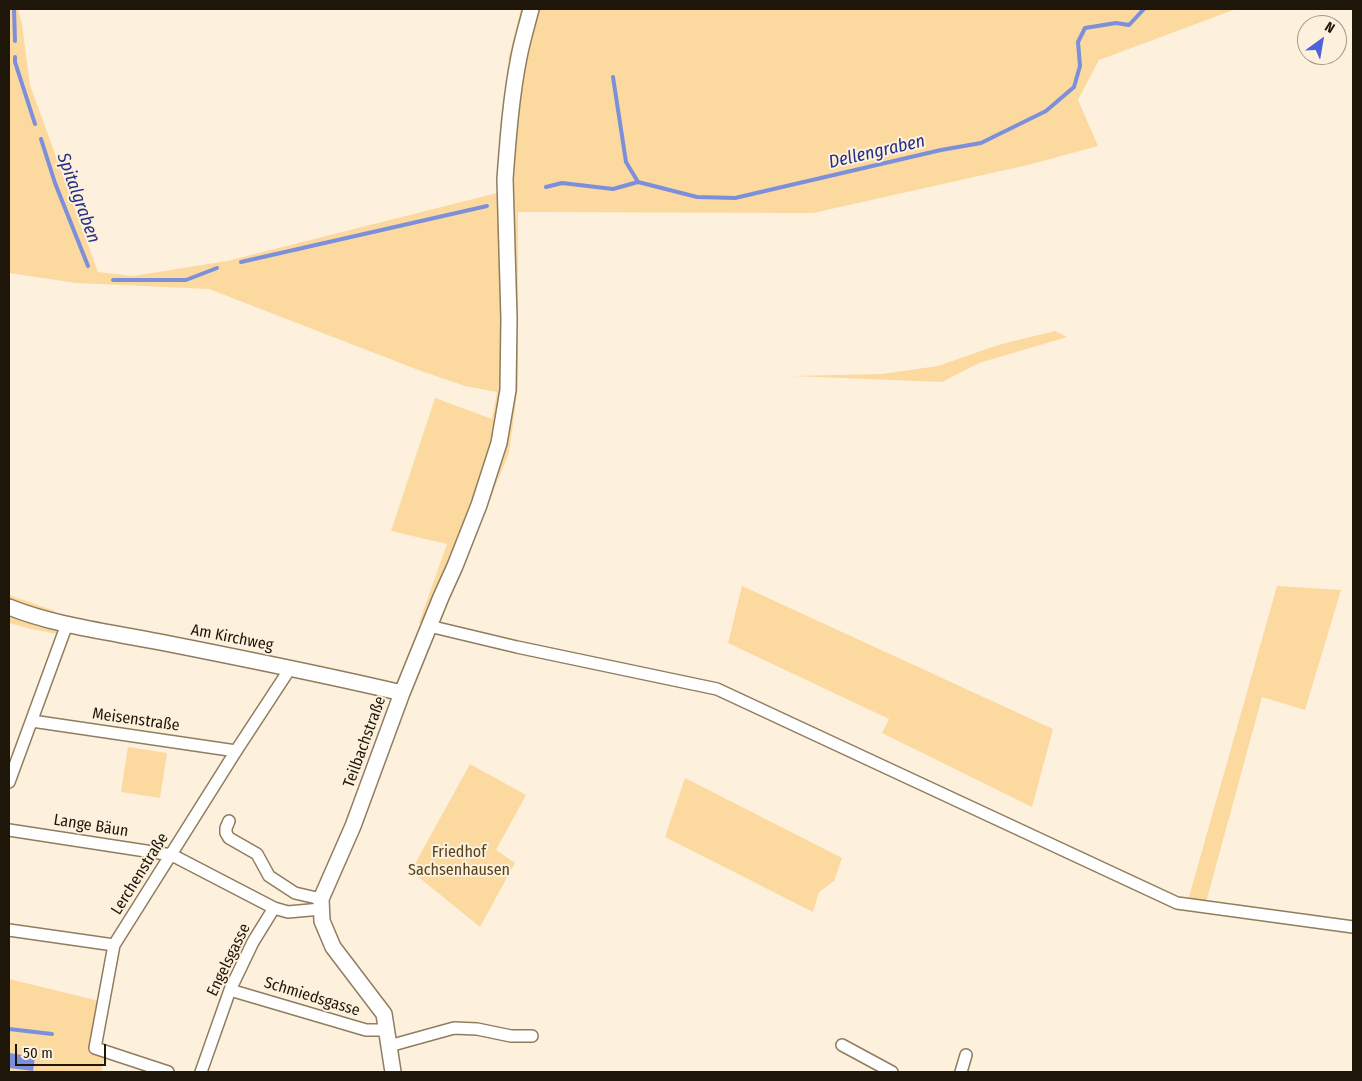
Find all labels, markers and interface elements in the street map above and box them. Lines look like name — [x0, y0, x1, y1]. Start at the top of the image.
north arrow — [1297, 15, 1347, 65]
text: N — [1322, 18, 1338, 37]
water label: Dellengraben — [827, 130, 927, 174]
water label: Spitalgraben — [52, 150, 104, 246]
street label: Am Kirchweg — [189, 621, 275, 655]
street label: Teilbachstraße — [340, 694, 390, 790]
street label: Meisenstraße — [91, 704, 181, 736]
street label: Lange Bäun — [52, 811, 130, 841]
street label: Lerchenstraße — [107, 830, 173, 918]
park label: Friedhof Sachsenhausen — [408, 843, 510, 881]
street label: Engelsgasse — [203, 921, 255, 999]
street label: Schmiedsgasse — [262, 973, 362, 1021]
scale bar — [18, 1034, 109, 1066]
text: 50 m — [23, 1044, 53, 1062]

